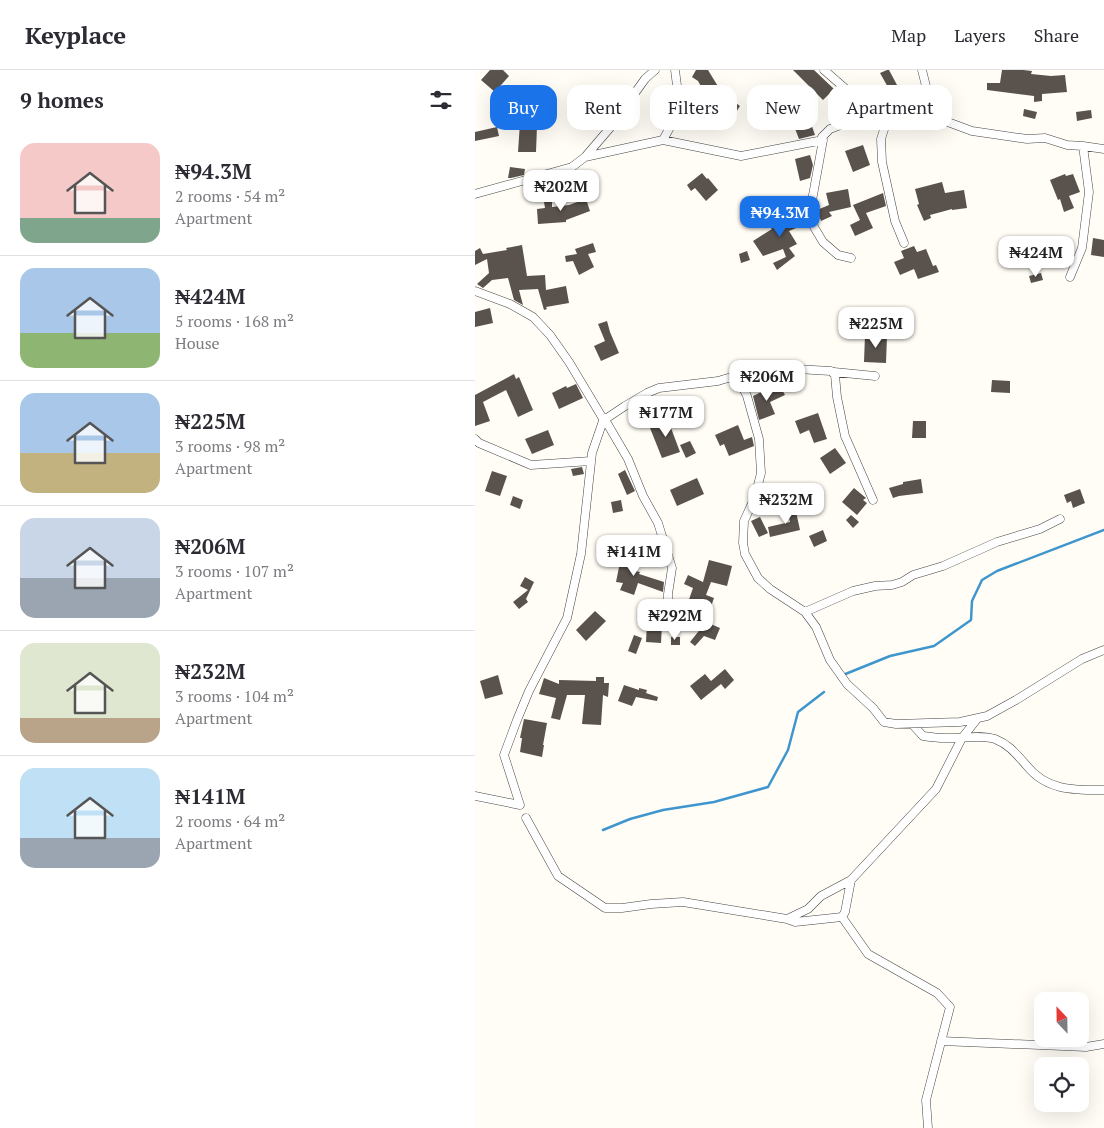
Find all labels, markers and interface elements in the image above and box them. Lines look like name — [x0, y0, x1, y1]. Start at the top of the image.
text: Keyplace — [25, 19, 126, 51]
text: Map — [891, 23, 926, 47]
text: Layers — [954, 23, 1006, 47]
text: Share — [1034, 23, 1079, 47]
chip: Buy — [490, 85, 557, 130]
chip: Rent — [567, 85, 640, 130]
chip: Filters — [650, 85, 737, 130]
chip: New — [747, 85, 818, 130]
chip: Apartment — [828, 85, 952, 130]
text: 9 homes — [20, 86, 104, 114]
icon: filters — [427, 86, 455, 114]
text: ₦94.3M — [175, 157, 252, 185]
icon: home — [60, 163, 120, 223]
pin: ₦202M — [526, 170, 596, 212]
text: ₦202M — [534, 175, 588, 197]
text: 2 rooms · 54 m² — [175, 185, 285, 207]
pin: ₦94.3M — [739, 196, 821, 238]
text: ₦94.3M — [751, 201, 809, 223]
text: Apartment — [175, 207, 252, 229]
pin: ₦424M — [1001, 236, 1071, 278]
text: ₦424M — [1009, 241, 1063, 263]
text: ₦424M — [175, 282, 245, 310]
icon: home — [60, 288, 120, 348]
pin: ₦225M — [841, 306, 911, 349]
text: 5 rooms · 168 m² — [175, 310, 294, 332]
text: ₦225M — [849, 312, 903, 334]
text: House — [175, 332, 220, 354]
pin: ₦206M — [732, 360, 802, 402]
text: ₦206M — [740, 365, 794, 387]
pin: ₦177M — [631, 396, 701, 438]
text: ₦177M — [639, 401, 693, 423]
text: ₦225M — [175, 407, 245, 435]
icon: home — [60, 413, 120, 473]
text: 3 rooms · 98 m² — [175, 435, 285, 457]
text: Apartment — [175, 457, 252, 479]
pin: ₦232M — [751, 482, 821, 525]
text: ₦232M — [759, 488, 813, 510]
text: ₦206M — [175, 532, 245, 560]
pin: ₦141M — [599, 534, 669, 577]
icon: home — [60, 538, 120, 598]
text: ₦141M — [607, 540, 661, 562]
text: 3 rooms · 107 m² — [175, 560, 294, 582]
text: Apartment — [175, 582, 252, 604]
pin: ₦292M — [640, 598, 710, 641]
text: ₦292M — [648, 604, 702, 626]
text: ₦232M — [175, 657, 245, 685]
icon: home — [60, 663, 120, 723]
text: 3 rooms · 104 m² — [175, 685, 294, 707]
text: Apartment — [175, 707, 252, 729]
text: ₦141M — [175, 782, 245, 810]
icon: home — [60, 788, 120, 848]
text: 2 rooms · 64 m² — [175, 810, 285, 832]
text: Apartment — [175, 832, 252, 854]
north arrow — [1034, 992, 1089, 1048]
map controls — [1034, 992, 1089, 1112]
button: locate — [1034, 1057, 1089, 1112]

